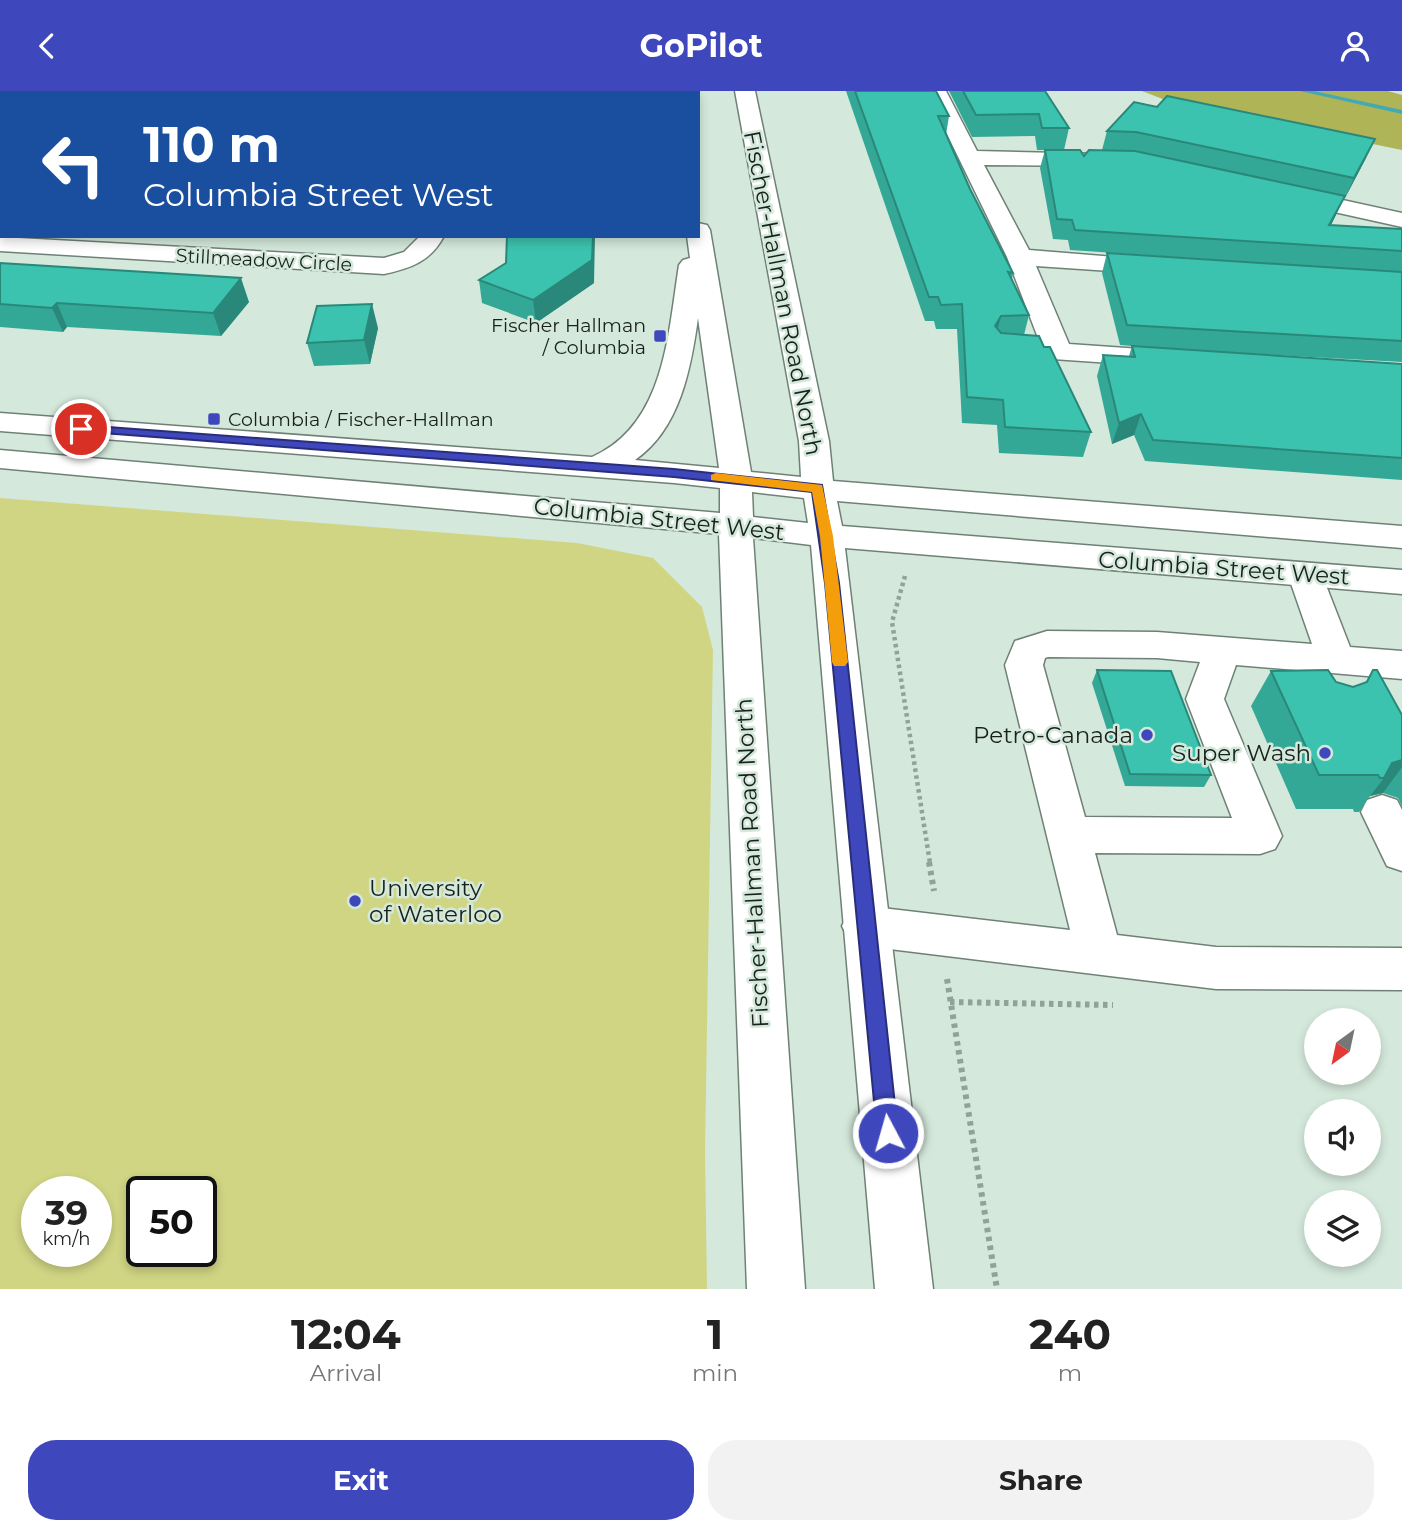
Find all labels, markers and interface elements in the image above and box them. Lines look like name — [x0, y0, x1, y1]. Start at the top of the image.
text: GoPilot — [639, 26, 763, 65]
icon: back — [28, 27, 66, 65]
icon: person — [1336, 27, 1374, 65]
text: 110 m — [143, 115, 280, 174]
icon: left — [28, 119, 119, 210]
street label: Fischer-Hallman Road North — [738, 128, 828, 458]
text: Columbia Street West — [143, 175, 494, 214]
street label: Stillmeadow Circle — [175, 244, 353, 276]
place label: Fischer Hallman / Columbia — [491, 314, 646, 359]
marker: Fischer Hallman / Columbia — [652, 328, 668, 344]
pin — [51, 399, 111, 459]
place label: Columbia / Fischer-Hallman — [228, 408, 494, 431]
icon: arrive — [62, 410, 100, 448]
marker: Columbia / Fischer-Hallman — [206, 411, 222, 427]
street label: Columbia Street West — [532, 492, 786, 546]
street label: Columbia Street West — [1097, 545, 1351, 591]
street label: Fischer-Hallman Road North — [729, 698, 775, 1028]
place label: Petro-Canada — [973, 721, 1133, 749]
marker: Petro-Canada — [1139, 727, 1155, 743]
place label: Super Wash — [1172, 739, 1311, 767]
marker: Super Wash — [1317, 745, 1333, 761]
place label: University of Waterloo — [369, 874, 502, 928]
marker: University of Waterloo — [347, 893, 363, 909]
north arrow — [1304, 1008, 1381, 1085]
map controls — [1304, 1008, 1381, 1267]
position arrow — [851, 1096, 925, 1170]
button: sound — [1304, 1099, 1381, 1176]
speed limit sign: 50 — [126, 1176, 217, 1267]
button: layers — [1304, 1190, 1381, 1267]
text: 39 — [45, 1191, 88, 1234]
text: km/h — [42, 1228, 91, 1250]
text: 12:04 — [291, 1308, 401, 1360]
text: 1 — [707, 1308, 723, 1360]
text: 240 — [1029, 1308, 1111, 1360]
text: Arrival — [310, 1359, 382, 1387]
text: min — [692, 1359, 738, 1387]
text: m — [1058, 1359, 1082, 1387]
button: Exit — [28, 1440, 694, 1520]
button: Share — [708, 1440, 1374, 1520]

